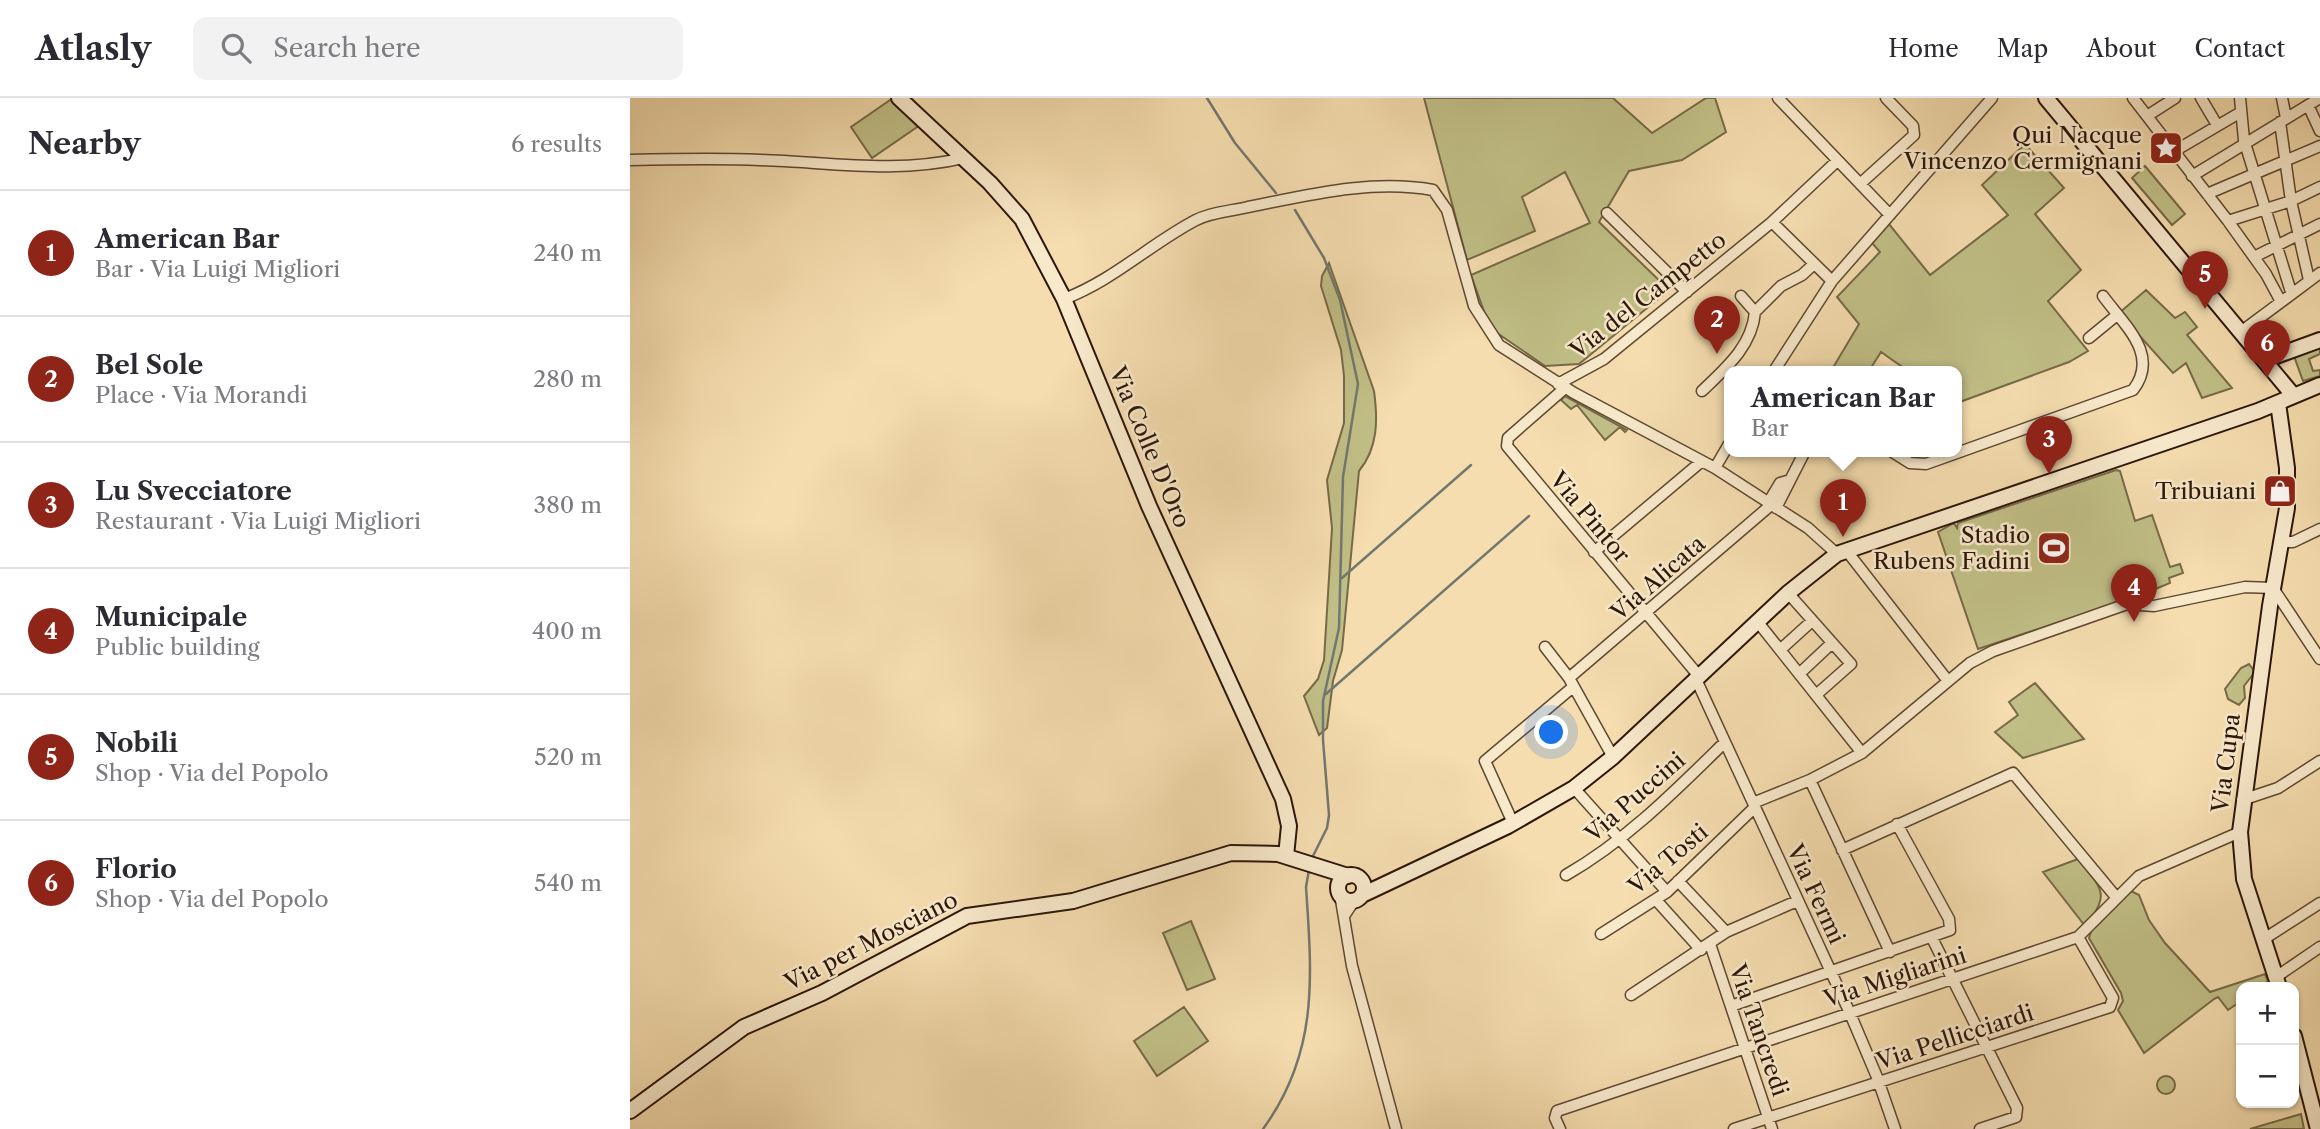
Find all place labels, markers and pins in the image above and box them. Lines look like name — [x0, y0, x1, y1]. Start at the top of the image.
place label: Qui Nacque Vincenzo Cermignani — [1903, 121, 2142, 175]
place icon: Qui Nacque Vincenzo Cermignani — [2147, 129, 2185, 167]
pin: 5 — [2182, 251, 2228, 309]
pin: 2 — [1694, 296, 1740, 354]
pin: 6 — [2244, 320, 2290, 378]
pin: 3 — [2026, 416, 2072, 474]
shop icon: Tribuiani — [2261, 472, 2299, 510]
place label: Tribuiani — [2155, 477, 2256, 505]
pin: 1 — [1820, 479, 1866, 537]
place label: Stadio Rubens Fadini — [1873, 521, 2030, 575]
sports icon: Stadio Rubens Fadini — [2035, 529, 2073, 567]
pin: 4 — [2111, 564, 2157, 622]

